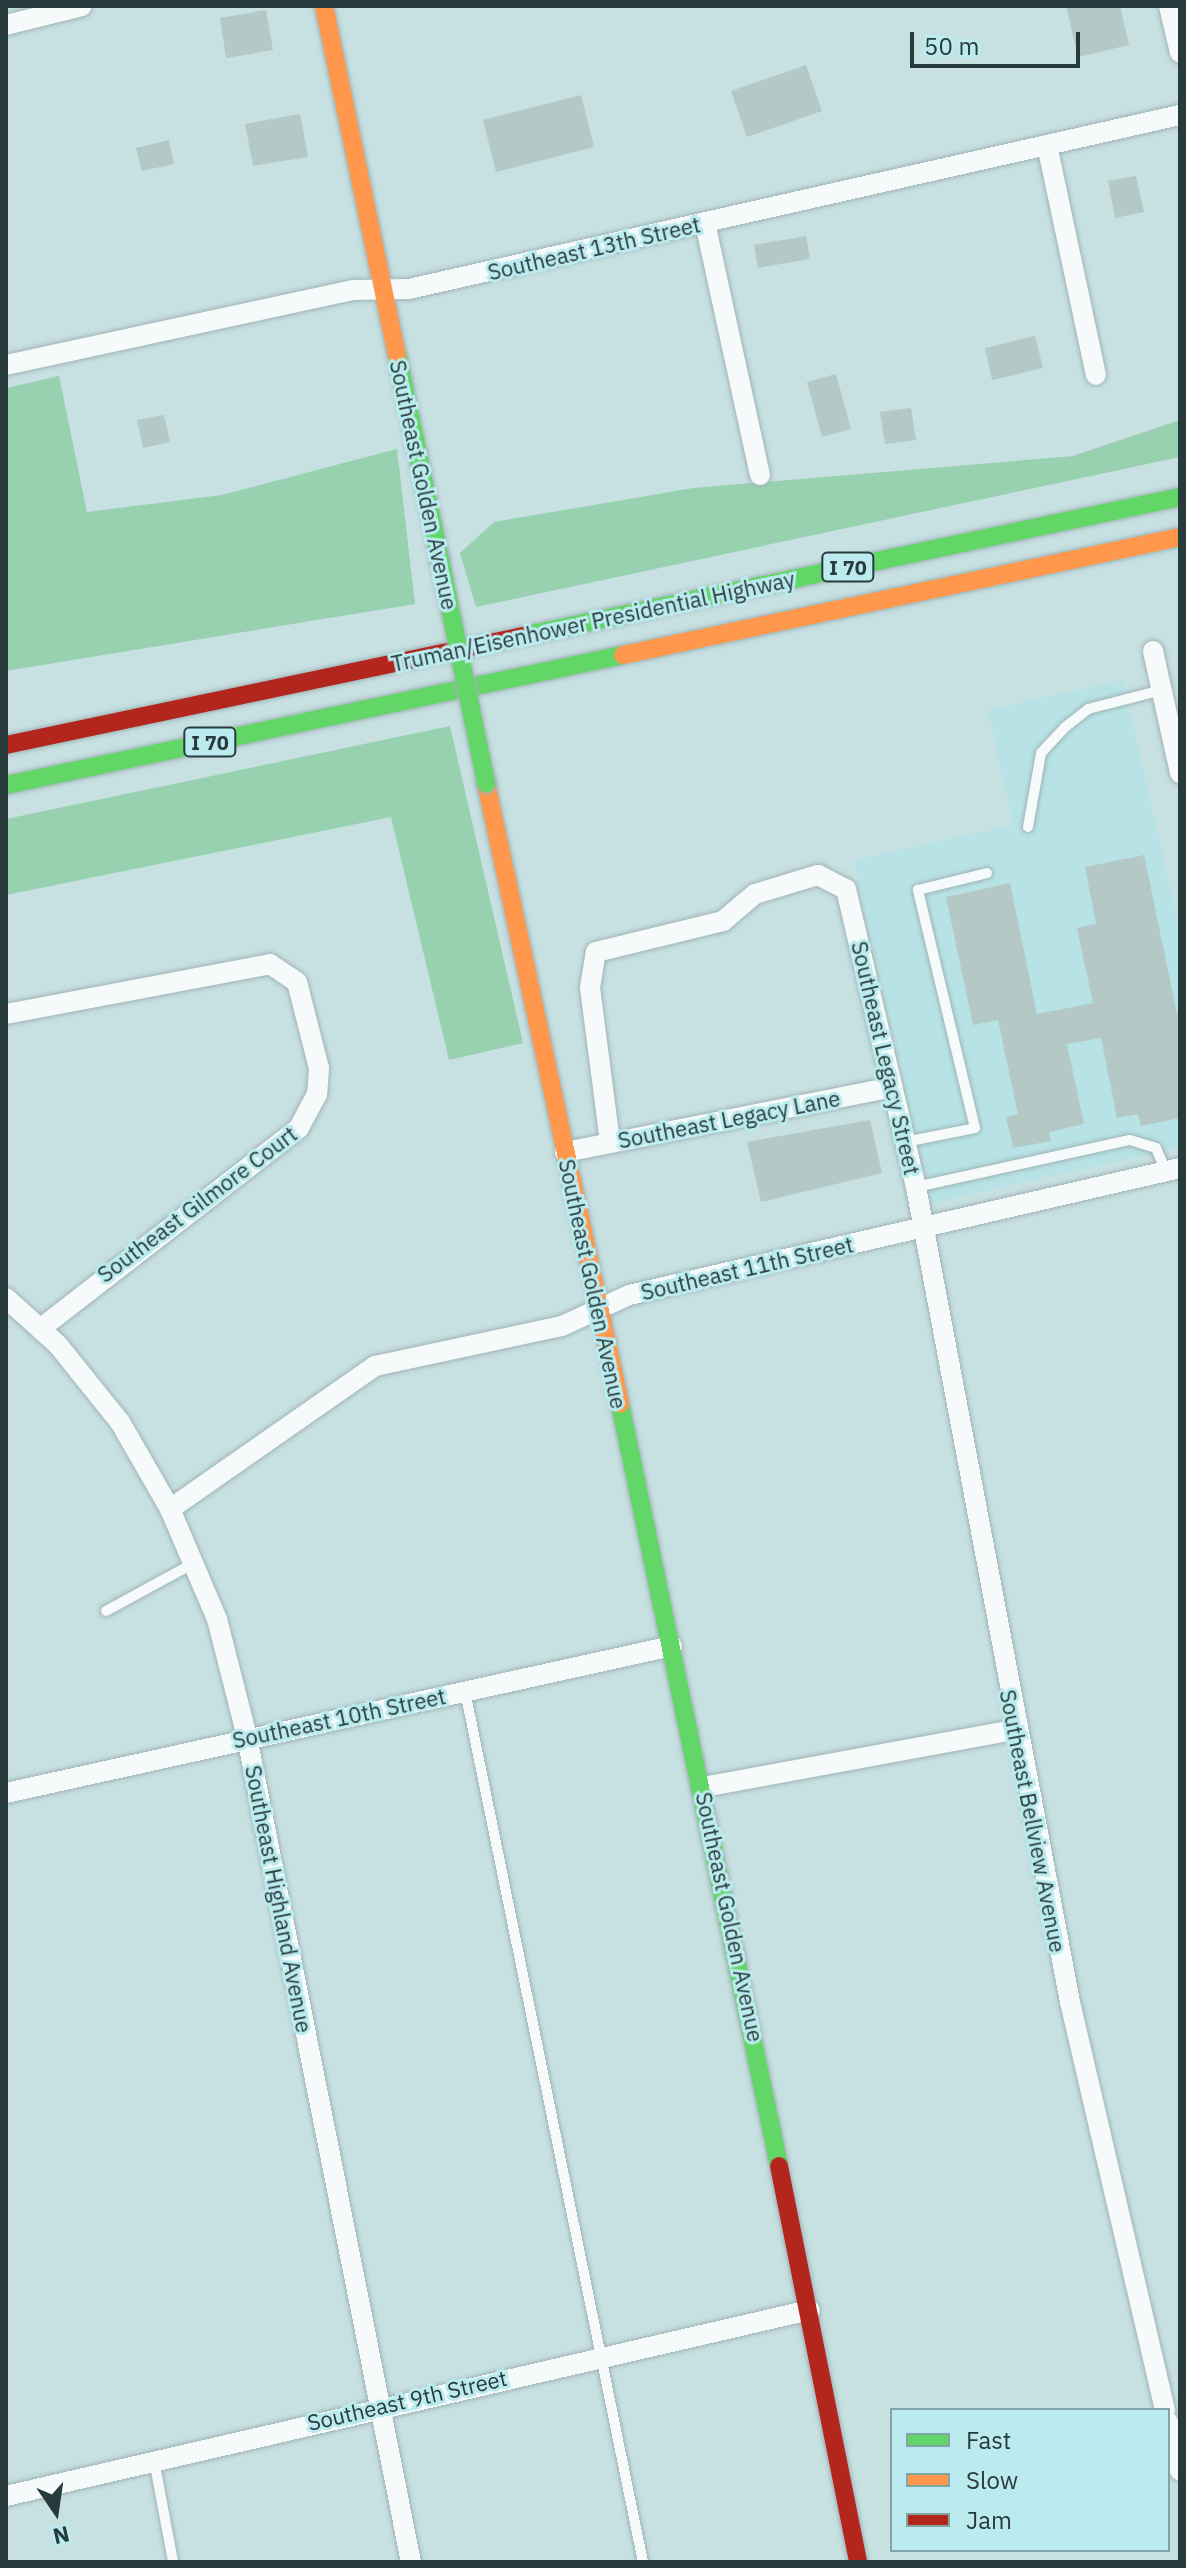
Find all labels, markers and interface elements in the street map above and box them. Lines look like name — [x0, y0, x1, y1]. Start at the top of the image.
scale bar — [914, 16, 1084, 66]
text: 50 m — [924, 30, 979, 62]
street label: Southeast 13th Street — [485, 211, 703, 285]
street label: Southeast Golden Avenue — [385, 358, 463, 612]
road number: I 70 — [820, 551, 876, 583]
street label: Truman/Eisenhower Presidential Highway — [389, 565, 797, 677]
road number: I 70 — [182, 726, 238, 758]
street label: Southeast Legacy Street — [846, 939, 926, 1177]
street label: Southeast Legacy Lane — [616, 1084, 842, 1154]
street label: Southeast Gilmore Court — [92, 1120, 302, 1288]
street label: Southeast Golden Avenue — [554, 1157, 632, 1411]
street label: Southeast 11th Street — [638, 1231, 856, 1305]
street label: Southeast 10th Street — [230, 1683, 448, 1753]
street label: Southeast Bellview Avenue — [995, 1687, 1071, 1955]
street label: Southeast Highland Avenue — [240, 1763, 318, 2035]
street label: Southeast Golden Avenue — [691, 1790, 769, 2044]
street label: Southeast 9th Street — [305, 2364, 509, 2436]
legend — [890, 2408, 1170, 2552]
text: Fast — [966, 2424, 1011, 2456]
text: Slow — [966, 2464, 1018, 2496]
north arrow — [16, 2472, 96, 2552]
text: Jam — [966, 2504, 1012, 2536]
text: N — [50, 2520, 73, 2552]

